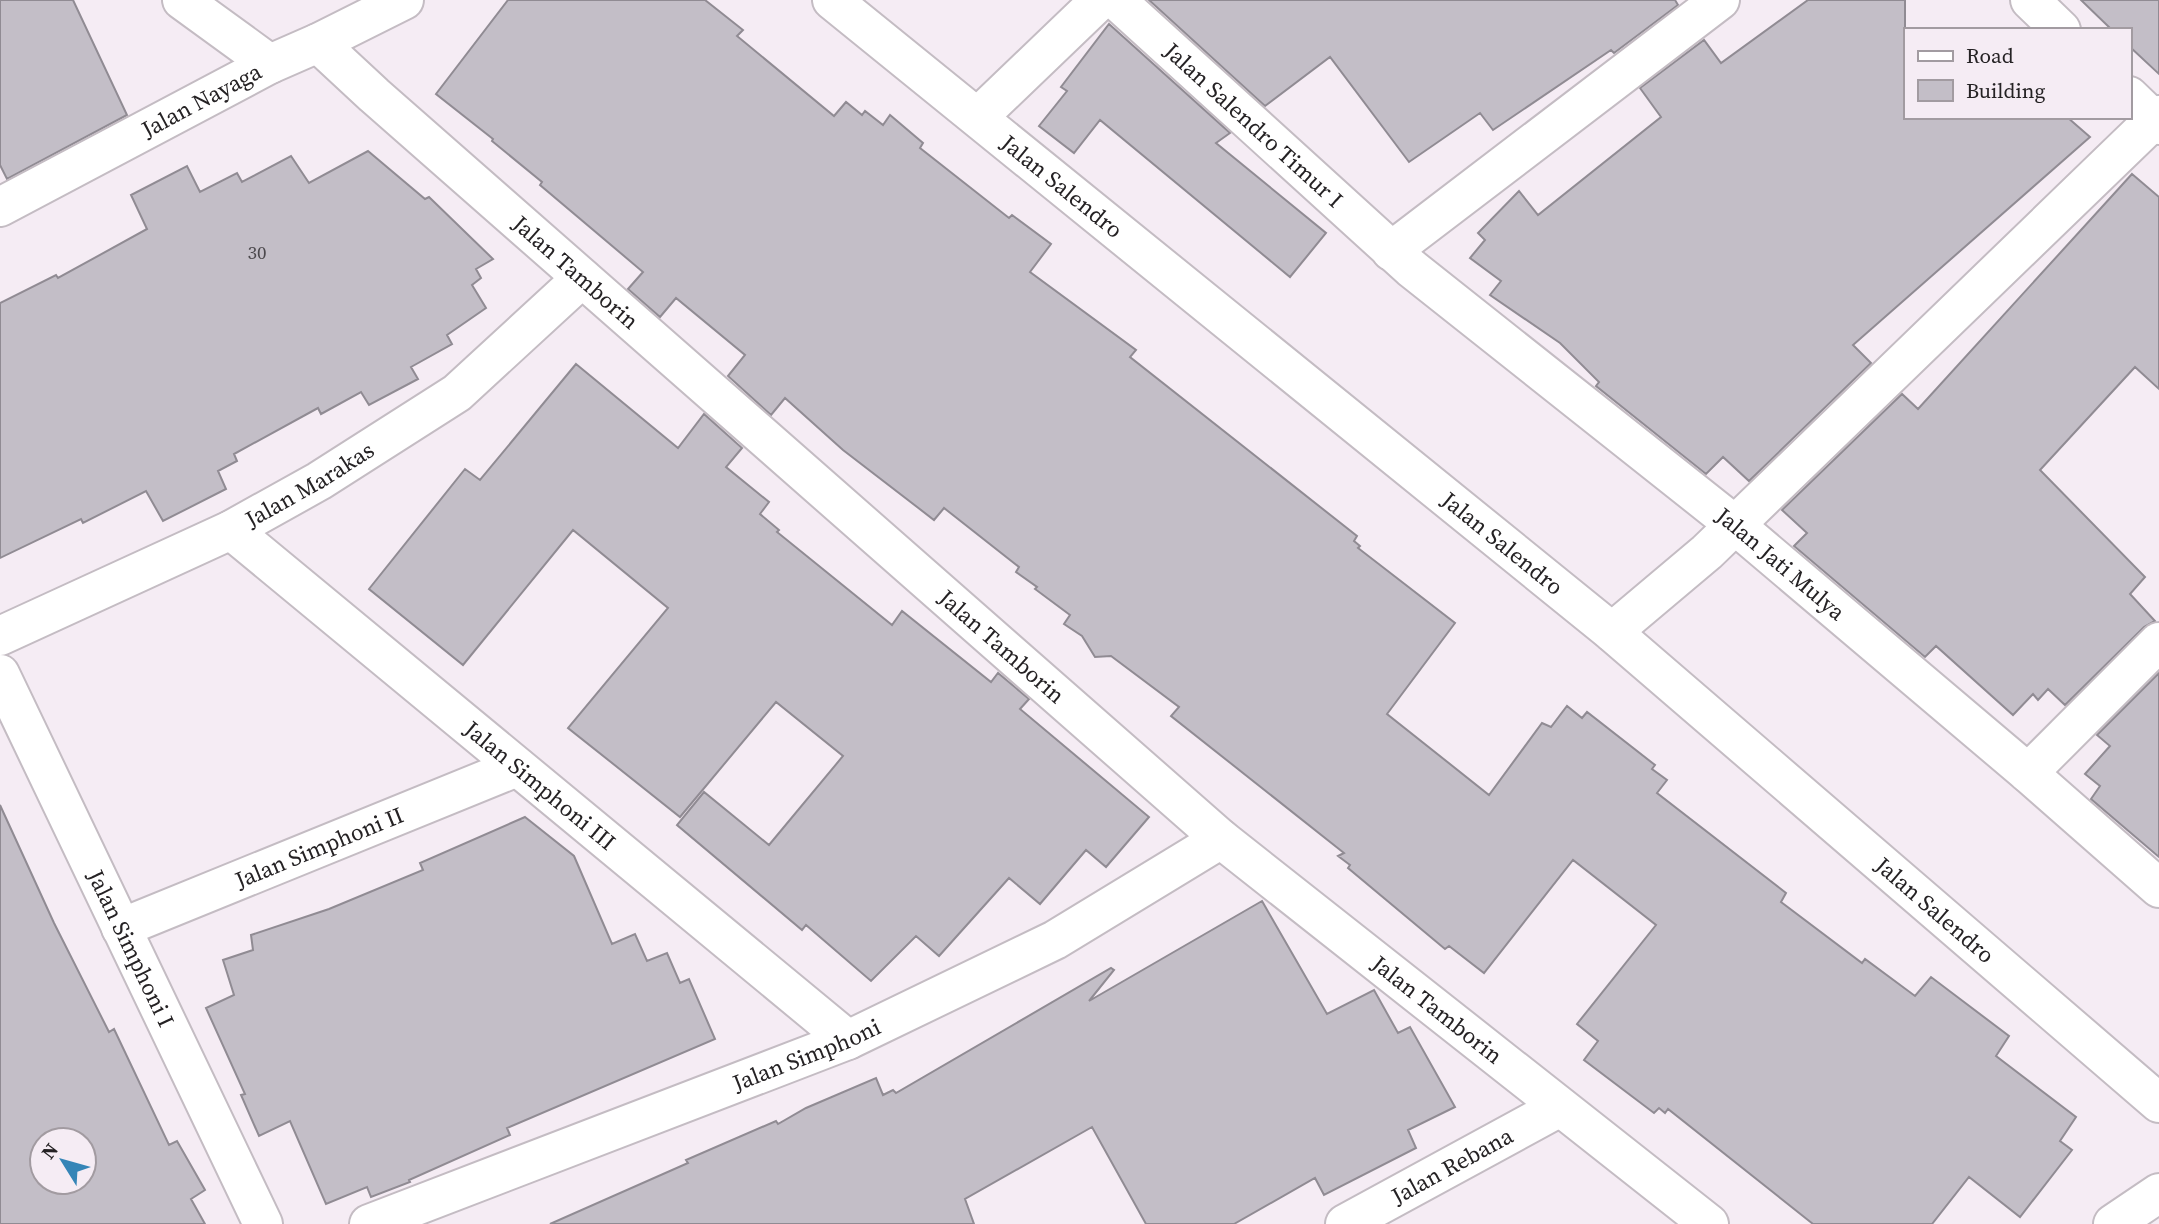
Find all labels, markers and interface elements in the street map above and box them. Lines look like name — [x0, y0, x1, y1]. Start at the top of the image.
legend — [1904, 28, 2131, 119]
street label: Jalan Salendro Timur I — [1156, 35, 1350, 215]
text: Road — [1966, 41, 2014, 70]
street label: Jalan Nayaga — [135, 55, 267, 146]
text: Building — [1966, 76, 2045, 105]
street label: Jalan Salendro — [993, 127, 1130, 246]
street label: Jalan Tamborin — [505, 207, 646, 337]
house number: 30 — [247, 239, 267, 265]
street label: Jalan Marakas — [239, 434, 380, 535]
street label: Jalan Salendro — [1434, 483, 1570, 602]
street label: Jalan Jati Mulya — [1708, 499, 1852, 628]
street label: Jalan Tamborin — [931, 581, 1072, 711]
street label: Jalan Simphoni III — [457, 713, 623, 858]
street label: Jalan Simphoni II — [229, 799, 408, 896]
street label: Jalan Salendro — [1867, 849, 2002, 971]
street label: Jalan Simphoni I — [79, 863, 182, 1032]
street label: Jalan Tamborin — [1364, 947, 1509, 1071]
street label: Jalan Simphoni — [727, 1011, 886, 1099]
street label: Jalan Rebana — [1385, 1119, 1519, 1212]
north arrow — [28, 1126, 98, 1196]
text: N — [35, 1137, 64, 1164]

